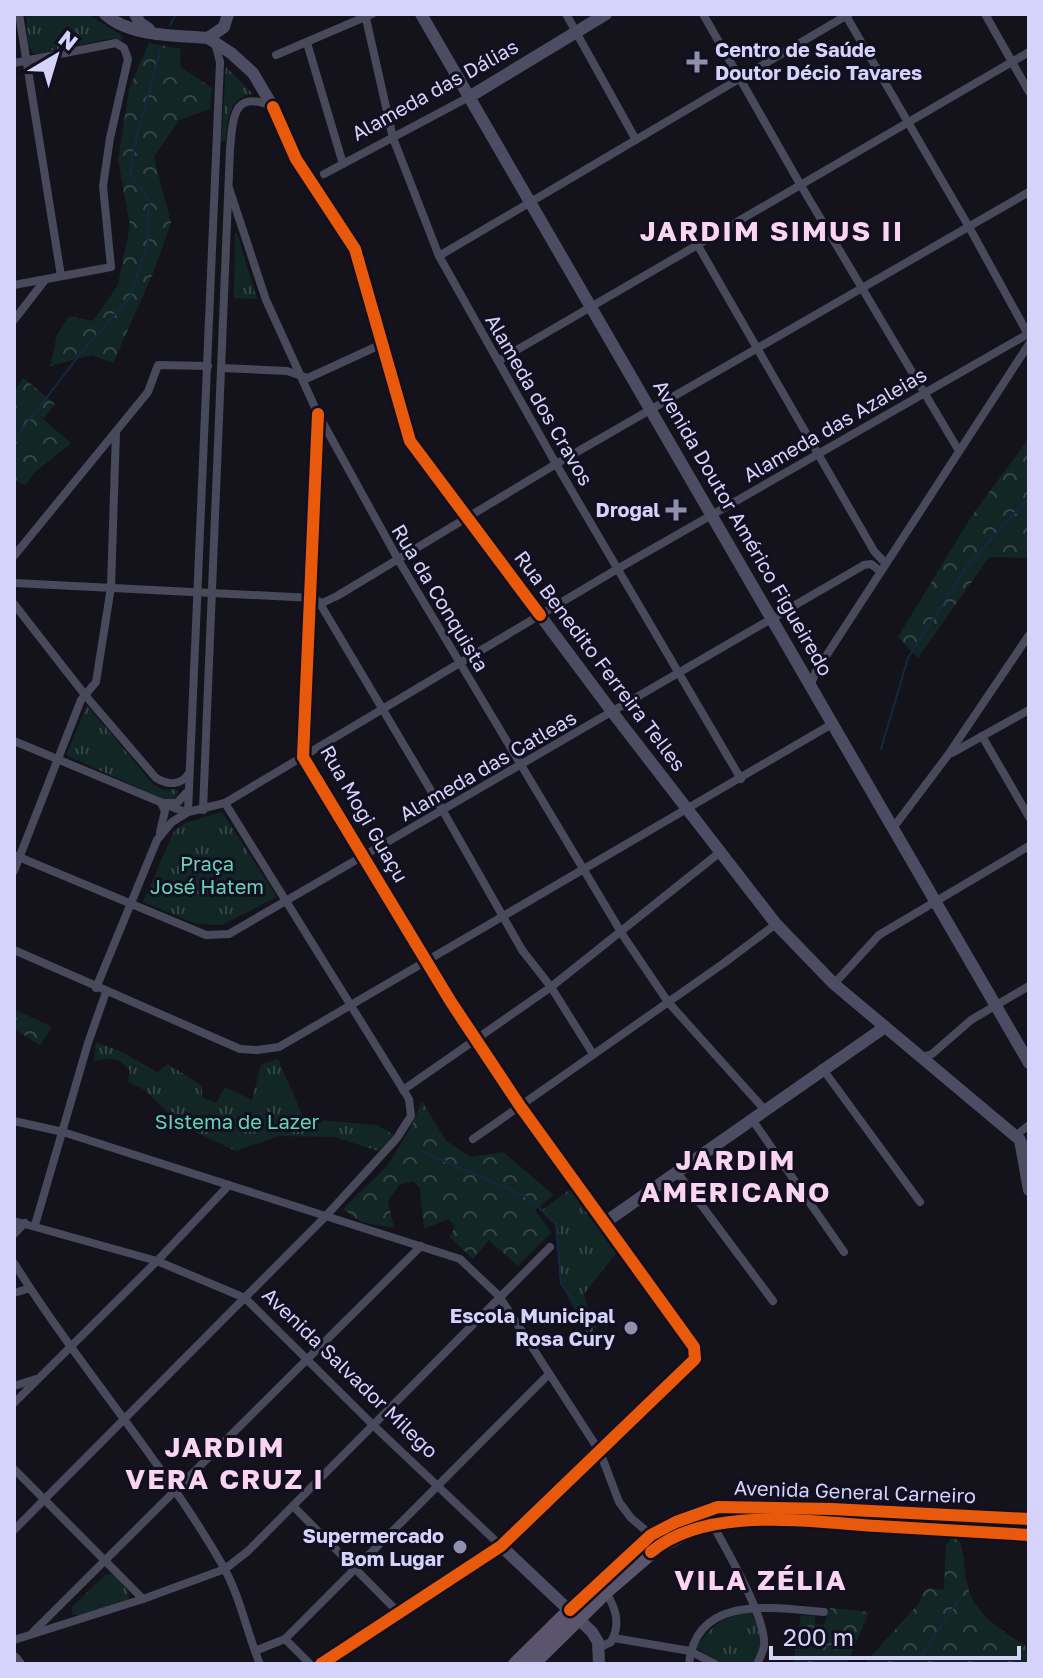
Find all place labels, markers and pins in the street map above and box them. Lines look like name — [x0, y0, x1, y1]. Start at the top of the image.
place label: Centro de Saúde Doutor Décio Tavares — [715, 37, 922, 84]
marker: Centro de Saúde Doutor Décio Tavares — [686, 51, 708, 73]
place label: Drogal — [596, 497, 660, 521]
marker: Drogal — [667, 501, 685, 519]
place label: Escola Municipal Rosa Cury — [450, 1303, 615, 1350]
marker: Escola Municipal Rosa Cury — [622, 1319, 640, 1337]
place label: Supermercado Bom Lugar — [303, 1523, 444, 1570]
marker: Supermercado Bom Lugar — [451, 1538, 469, 1556]

